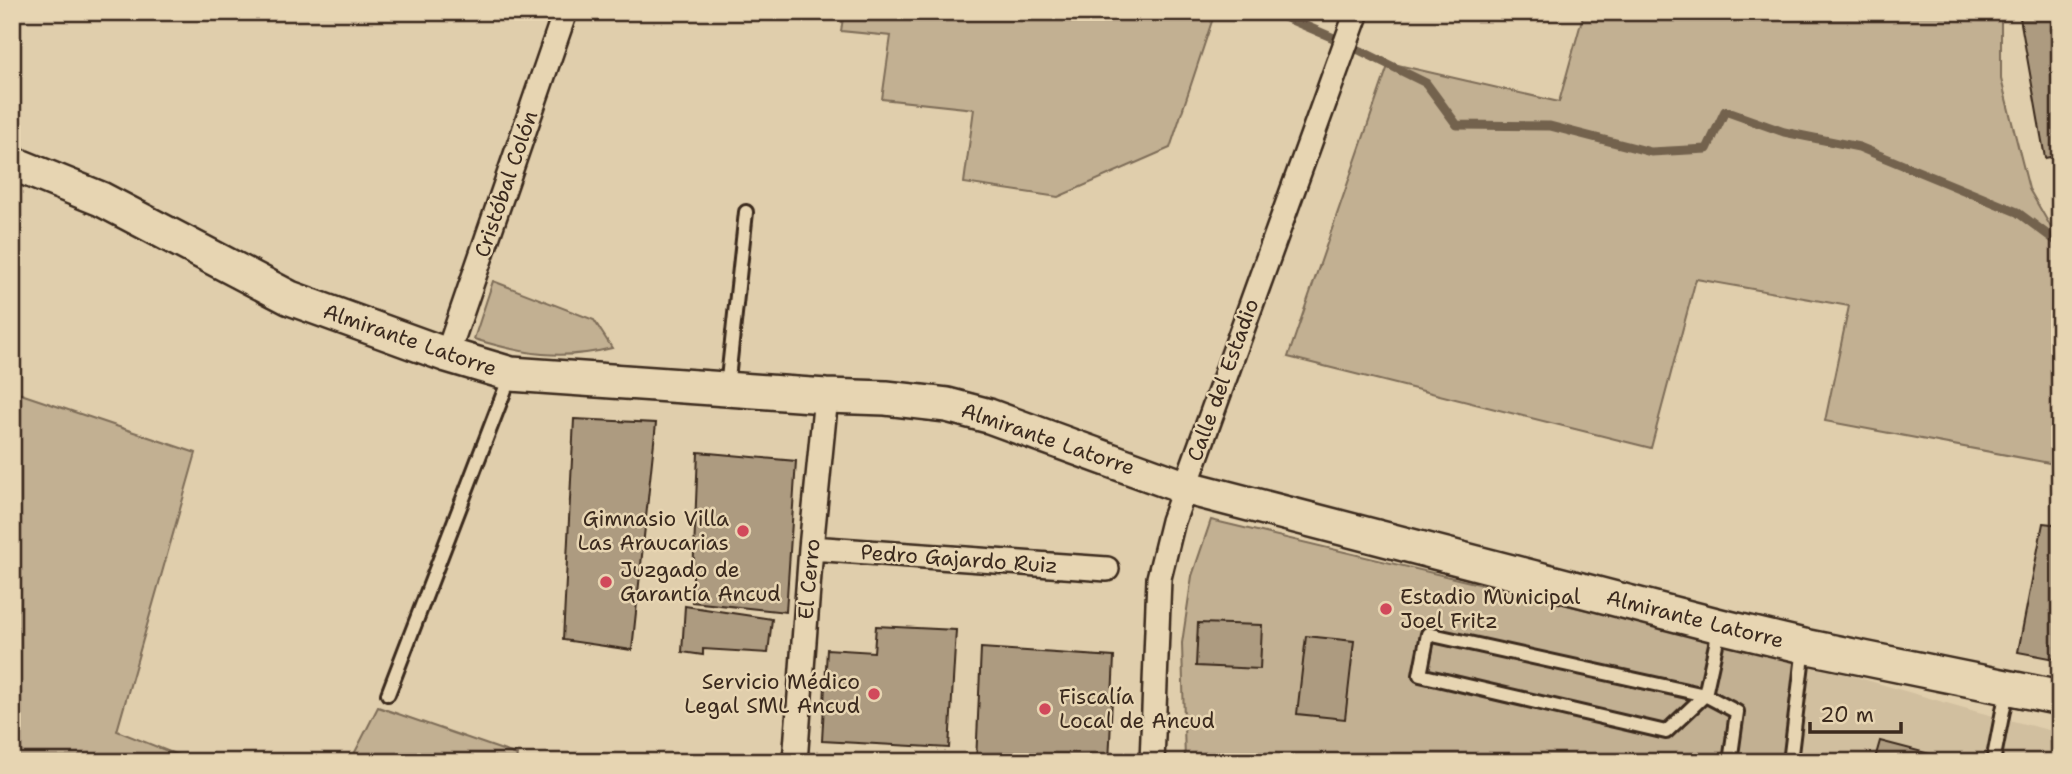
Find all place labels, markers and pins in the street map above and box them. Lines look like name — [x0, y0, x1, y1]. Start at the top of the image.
place label: Gimnasio Villa Las Araucarias — [578, 505, 729, 557]
marker: Gimnasio Villa Las Araucarias — [735, 523, 751, 539]
place label: Juzgado de Garantía Ancud — [620, 556, 781, 608]
marker: Juzgado de Garantía Ancud — [598, 574, 614, 590]
place label: Estadio Municipal Joel Fritz — [1400, 583, 1581, 635]
marker: Estadio Municipal Joel Fritz — [1378, 601, 1394, 617]
place label: Servicio Médico Legal SML Ancud — [684, 668, 860, 720]
place label: Fiscalía Local de Ancud — [1059, 683, 1215, 735]
marker: Servicio Médico Legal SML Ancud — [866, 686, 882, 702]
marker: Fiscalía Local de Ancud — [1037, 701, 1053, 717]

